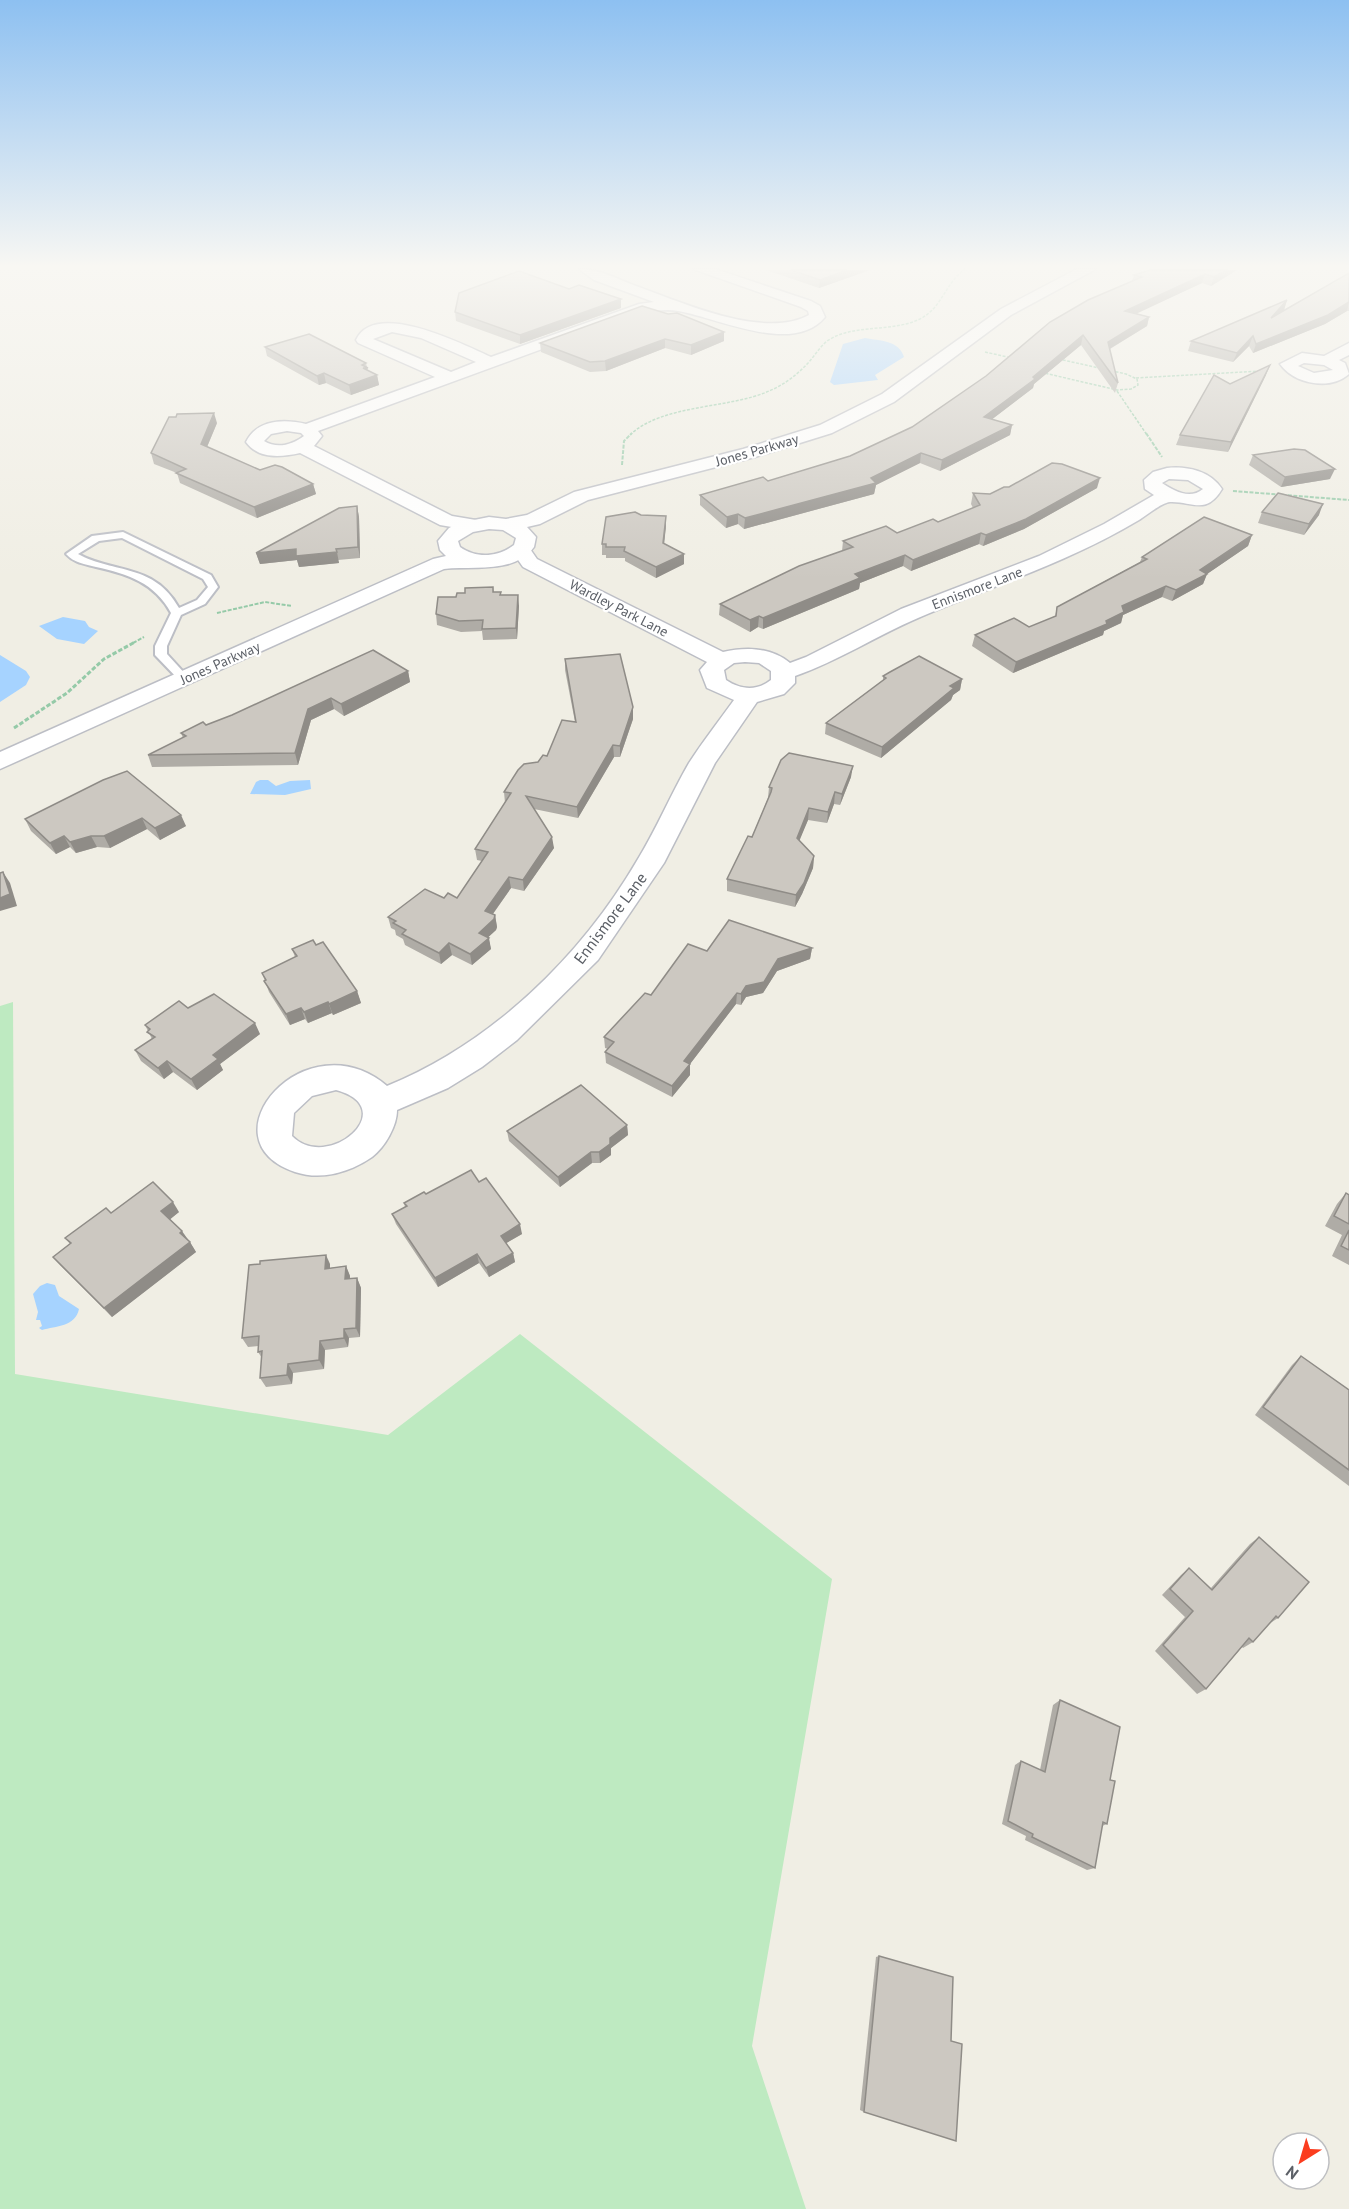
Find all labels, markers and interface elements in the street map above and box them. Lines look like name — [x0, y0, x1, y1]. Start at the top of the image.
street label: Jones Parkway — [712, 429, 801, 471]
street label: Ennismore Lane — [929, 562, 1025, 614]
street label: Wardley Park Lane — [567, 575, 671, 641]
street label: Jones Parkway — [176, 637, 263, 689]
street label: Ennismore Lane — [569, 868, 651, 968]
north arrow — [1271, 2131, 1331, 2191]
text: N — [1282, 2162, 1302, 2184]

